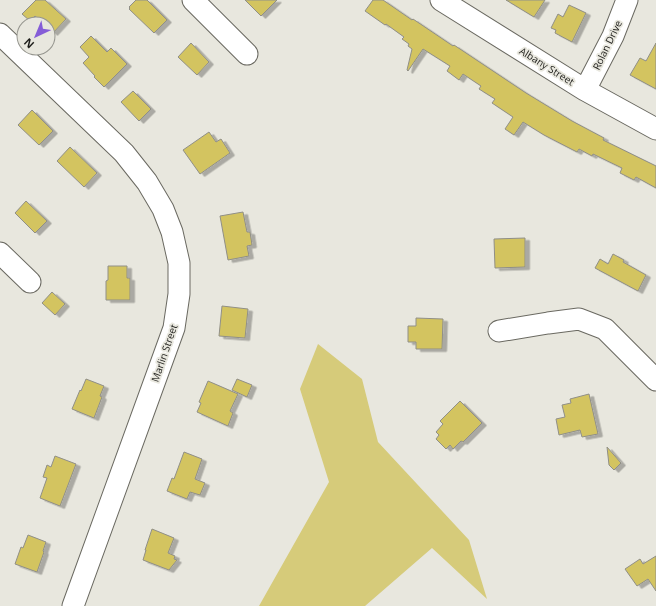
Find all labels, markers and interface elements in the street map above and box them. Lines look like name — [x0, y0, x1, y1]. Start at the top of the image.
north arrow — [16, 16, 56, 56]
street label: Rolan Drive — [589, 18, 625, 72]
text: N — [20, 35, 37, 52]
street label: Albany Street — [517, 44, 577, 89]
street label: Marlin Street — [148, 322, 181, 384]

